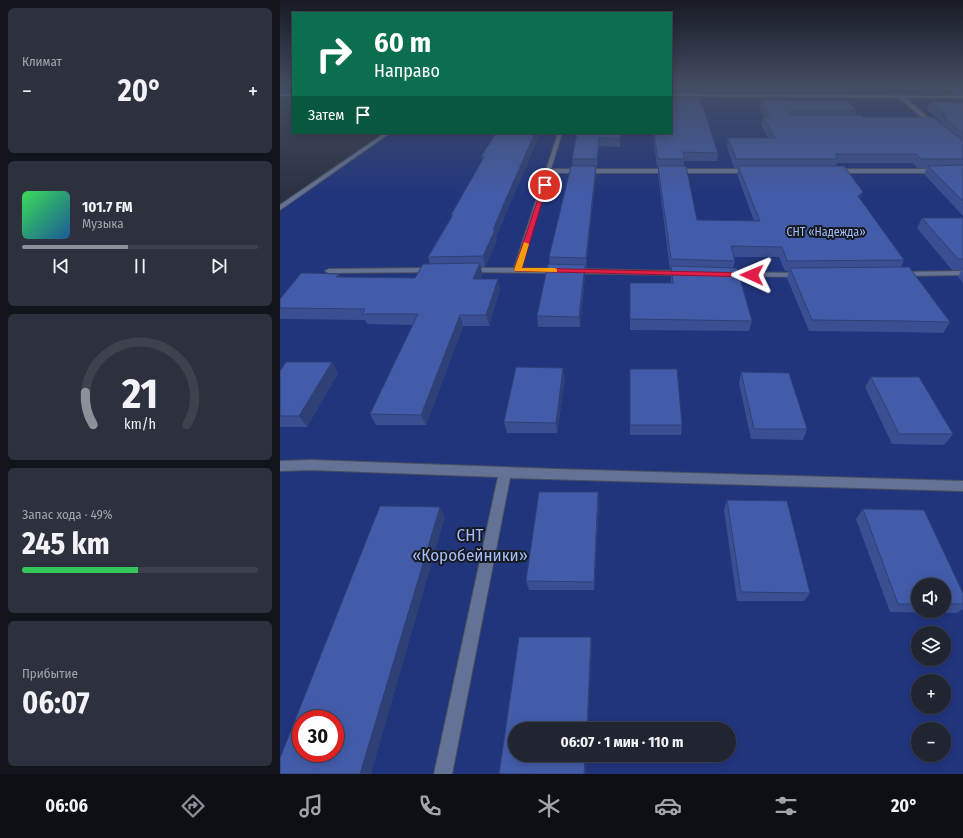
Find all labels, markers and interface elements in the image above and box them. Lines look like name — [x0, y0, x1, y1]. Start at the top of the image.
text: 60 m — [374, 26, 431, 59]
icon: right — [308, 28, 360, 80]
text: Климат — [22, 54, 62, 69]
text: Направо — [374, 60, 440, 82]
text: 20° — [118, 73, 162, 109]
text: − — [22, 78, 32, 105]
text: + — [248, 78, 258, 105]
icon: arrive — [352, 104, 374, 126]
text: Затем — [308, 106, 344, 124]
pin — [528, 168, 562, 202]
icon: arrive — [534, 174, 556, 196]
text: 101.7 FM — [82, 198, 133, 216]
text: Музыка — [82, 216, 124, 231]
park label: СНТ «Надежда» — [786, 225, 866, 239]
position arrow — [731, 254, 773, 296]
icon: previous — [50, 255, 72, 277]
icon: pause — [129, 255, 151, 277]
icon: next — [208, 255, 230, 277]
text: 21 — [121, 369, 158, 419]
text: km/h — [124, 416, 156, 433]
text: Запас хода · 49% — [22, 507, 113, 522]
park label: СНТ «Коробейники» — [412, 525, 528, 566]
text: 245 km — [22, 526, 110, 562]
map controls — [911, 578, 951, 762]
button: sound — [911, 578, 951, 618]
button: layers — [911, 626, 951, 666]
text: Прибытие — [22, 666, 78, 681]
button: + — [911, 674, 951, 714]
text: 06:07 — [22, 685, 90, 721]
speed limit sign: 30 — [292, 710, 344, 762]
button: − — [911, 722, 951, 762]
text: 06:07 · 1 мин · 110 m — [561, 733, 683, 751]
icon: directions — [179, 792, 207, 820]
icon: music — [297, 792, 325, 820]
icon: phone — [416, 792, 444, 820]
icon: climate — [535, 792, 563, 820]
icon: car — [654, 792, 682, 820]
icon: filters — [772, 792, 800, 820]
text: 06:06 — [45, 795, 88, 817]
text: 20° — [891, 795, 918, 817]

